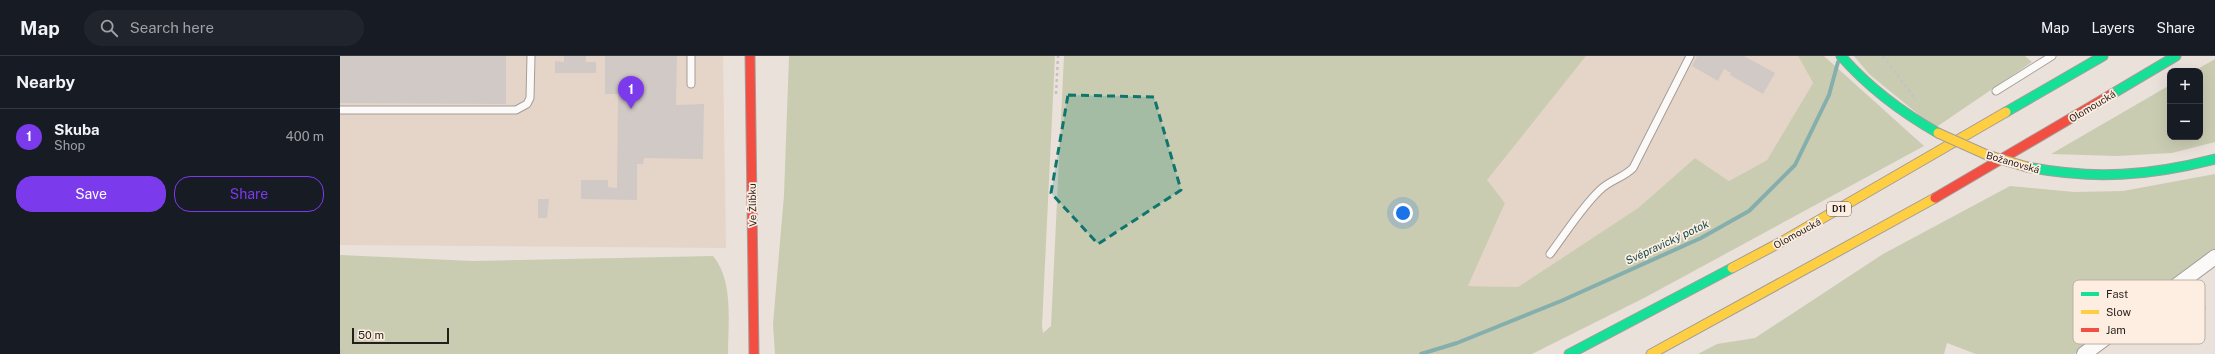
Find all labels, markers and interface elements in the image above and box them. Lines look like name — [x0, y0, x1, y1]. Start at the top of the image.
search box — [84, 10, 364, 46]
text: Map — [20, 17, 60, 39]
icon: search — [98, 17, 120, 39]
text: Search here — [130, 19, 214, 36]
text: Map — [2041, 20, 2069, 36]
text: Layers — [2091, 20, 2135, 36]
text: Share — [2157, 20, 2195, 36]
map controls — [2167, 68, 2203, 140]
button: + — [2167, 68, 2203, 104]
text: Nearby — [16, 72, 75, 92]
pin: 1 — [618, 76, 644, 109]
street label: Olomoucká — [2067, 87, 2117, 125]
button: − — [2167, 104, 2203, 140]
text: Skuba — [54, 121, 100, 138]
text: 1 — [26, 129, 32, 144]
text: 400 m — [286, 129, 324, 144]
text: Shop — [54, 138, 85, 153]
street label: Božanovská — [1985, 149, 2041, 175]
button: Save — [16, 176, 166, 212]
button: Share — [174, 176, 324, 212]
street label: Ve Žlíbku — [746, 183, 758, 227]
road number: D11 — [1827, 202, 1851, 216]
your location — [1393, 203, 1413, 223]
street label: Olomoucká — [1771, 215, 1823, 251]
water label: Svépravický potok — [1623, 217, 1711, 267]
legend — [2073, 280, 2205, 344]
text: Fast — [2106, 288, 2128, 300]
text: Slow — [2106, 306, 2132, 318]
text: Jam — [2106, 324, 2126, 336]
scale bar — [352, 326, 449, 345]
text: 50 m — [358, 329, 384, 341]

